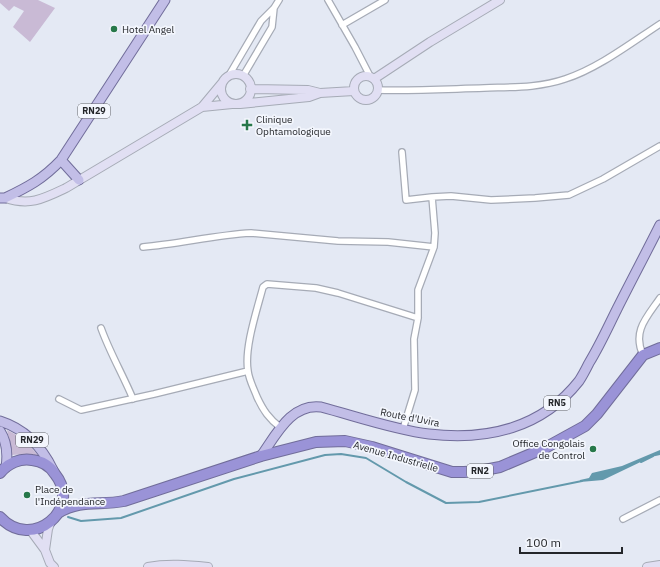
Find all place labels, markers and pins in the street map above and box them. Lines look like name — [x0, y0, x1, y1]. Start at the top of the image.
place label: Hotel Angel — [122, 23, 175, 36]
marker: Hotel Angel — [109, 24, 119, 34]
place label: Clinique Ophtamologique — [256, 113, 331, 138]
marker: Clinique Ophtamologique — [241, 119, 253, 131]
place label: Office Congolais de Control — [512, 437, 585, 462]
marker: Office Congolais de Control — [588, 444, 598, 454]
place label: Place de l'Indépendance — [35, 483, 106, 508]
marker: Place de l'Indépendance — [22, 490, 32, 500]

